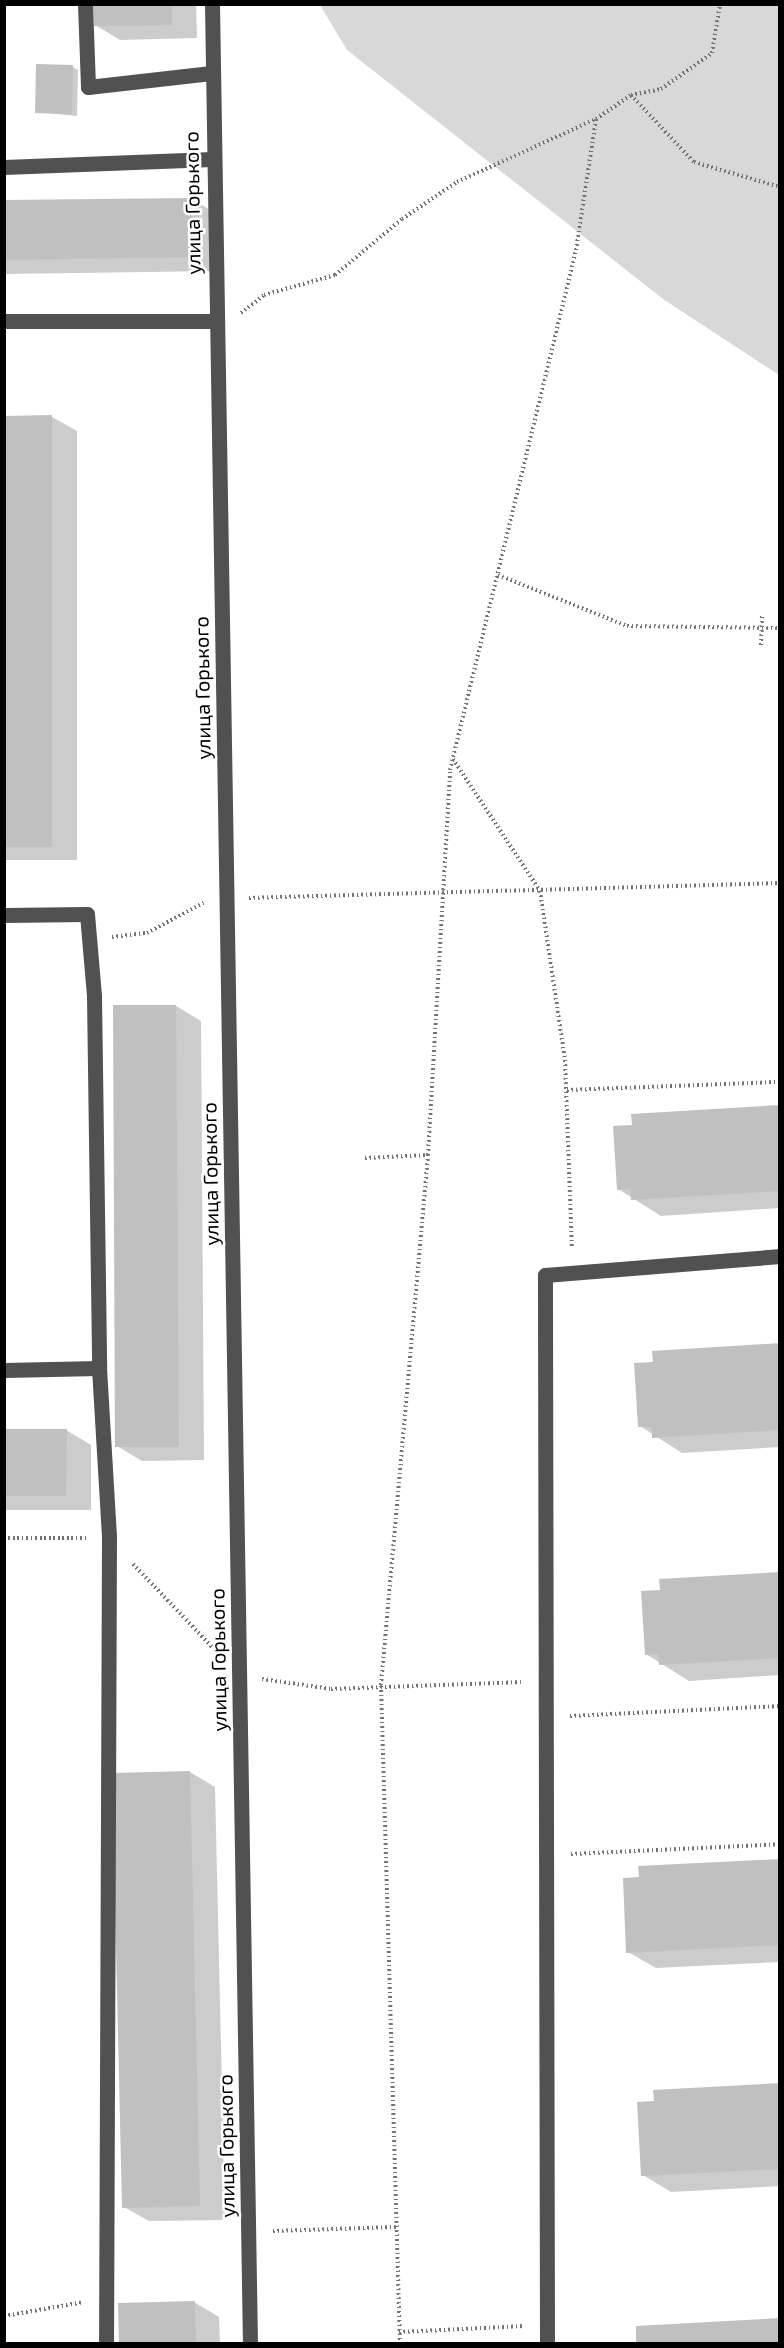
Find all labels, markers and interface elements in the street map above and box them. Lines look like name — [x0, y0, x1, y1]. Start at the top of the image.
street label: улица Горького — [179, 131, 205, 275]
street label: улица Горького — [189, 616, 215, 760]
street label: улица Горького — [197, 1102, 223, 1246]
street label: улица Горького — [205, 1588, 231, 1732]
street label: улица Горького — [213, 2074, 239, 2218]

